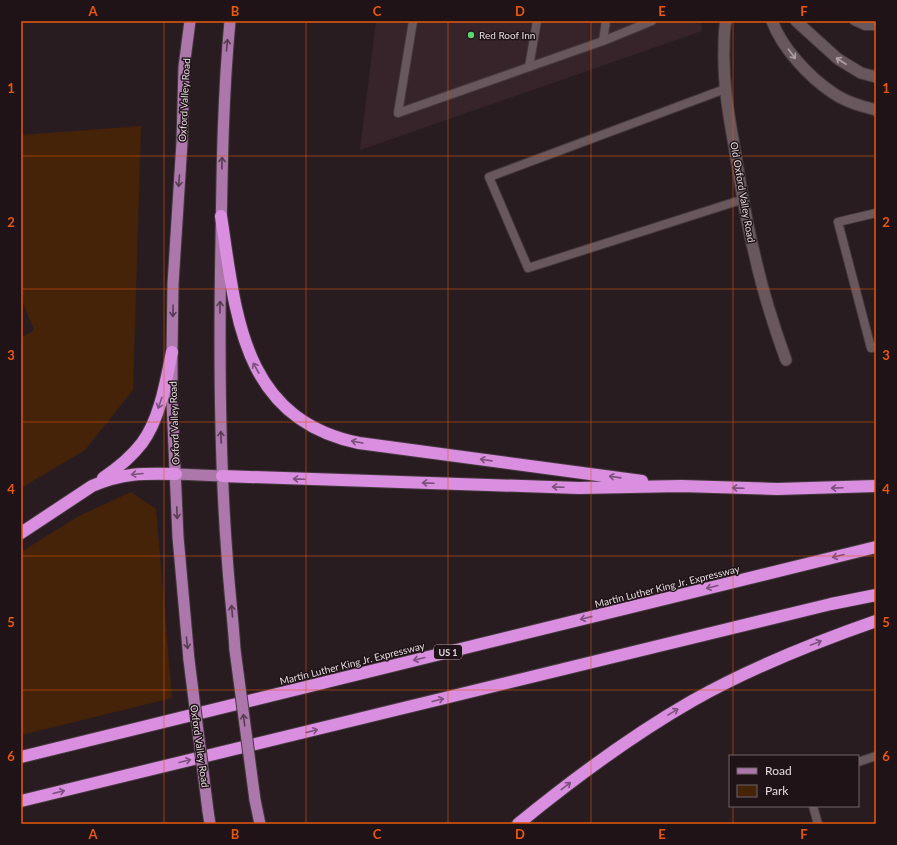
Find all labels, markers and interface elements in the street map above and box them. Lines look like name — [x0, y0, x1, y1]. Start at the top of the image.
text: A — [87, 3, 98, 19]
text: B — [231, 3, 240, 19]
text: C — [373, 3, 382, 19]
text: D — [515, 3, 525, 19]
text: E — [658, 3, 666, 19]
text: F — [800, 3, 808, 19]
place label: Red Roof Inn — [479, 29, 535, 41]
marker: Red Roof Inn — [466, 30, 476, 40]
one-way arrow — [224, 39, 231, 52]
one-way arrow — [788, 49, 796, 60]
one-way arrow — [836, 57, 847, 65]
street label: Oxford Valley Road — [176, 58, 192, 142]
text: 1 — [7, 80, 15, 96]
text: 1 — [882, 80, 890, 96]
street label: Old Oxford Valley Road — [728, 141, 758, 243]
one-way arrow — [218, 157, 226, 170]
one-way arrow — [175, 174, 182, 187]
text: 2 — [7, 214, 15, 230]
text: 2 — [882, 214, 890, 230]
one-way arrow — [216, 301, 224, 314]
one-way arrow — [169, 304, 177, 317]
text: 3 — [7, 347, 15, 363]
text: 3 — [882, 347, 890, 363]
one-way arrow — [252, 362, 260, 374]
street label: Oxford Valley Road — [167, 381, 181, 465]
one-way arrow — [156, 397, 163, 410]
one-way arrow — [217, 431, 225, 444]
one-way arrow — [351, 438, 364, 446]
one-way arrow — [480, 456, 493, 464]
one-way arrow — [131, 470, 144, 477]
one-way arrow — [609, 473, 622, 481]
one-way arrow — [293, 475, 306, 482]
one-way arrow — [422, 479, 435, 487]
text: 4 — [7, 481, 15, 497]
text: 4 — [882, 481, 890, 497]
one-way arrow — [552, 484, 565, 491]
one-way arrow — [732, 484, 745, 492]
one-way arrow — [831, 484, 844, 492]
one-way arrow — [173, 506, 181, 519]
one-way arrow — [832, 553, 845, 560]
street label: Martin Luther King Jr. Expressway — [593, 562, 741, 610]
one-way arrow — [706, 584, 719, 591]
one-way arrow — [228, 605, 235, 618]
text: 5 — [7, 614, 15, 630]
text: 5 — [882, 614, 890, 630]
one-way arrow — [579, 615, 592, 622]
one-way arrow — [183, 636, 190, 649]
one-way arrow — [810, 638, 822, 646]
street label: Martin Luther King Jr. Expressway — [278, 639, 426, 687]
road number: US 1 — [434, 645, 462, 659]
one-way arrow — [412, 656, 425, 663]
one-way arrow — [431, 696, 444, 703]
street label: Oxford Valley Road — [188, 704, 212, 788]
one-way arrow — [667, 708, 679, 716]
one-way arrow — [240, 714, 248, 727]
one-way arrow — [305, 726, 318, 734]
text: 6 — [7, 748, 15, 764]
text: 6 — [882, 748, 890, 764]
legend — [729, 755, 859, 807]
one-way arrow — [178, 757, 191, 765]
text: Road — [765, 763, 792, 778]
one-way arrow — [561, 782, 572, 790]
text: Park — [765, 783, 789, 798]
one-way arrow — [52, 788, 65, 795]
text: A — [87, 826, 98, 842]
text: B — [231, 826, 240, 842]
text: C — [373, 826, 382, 842]
text: D — [515, 826, 525, 842]
text: E — [658, 826, 666, 842]
text: F — [800, 826, 808, 842]

